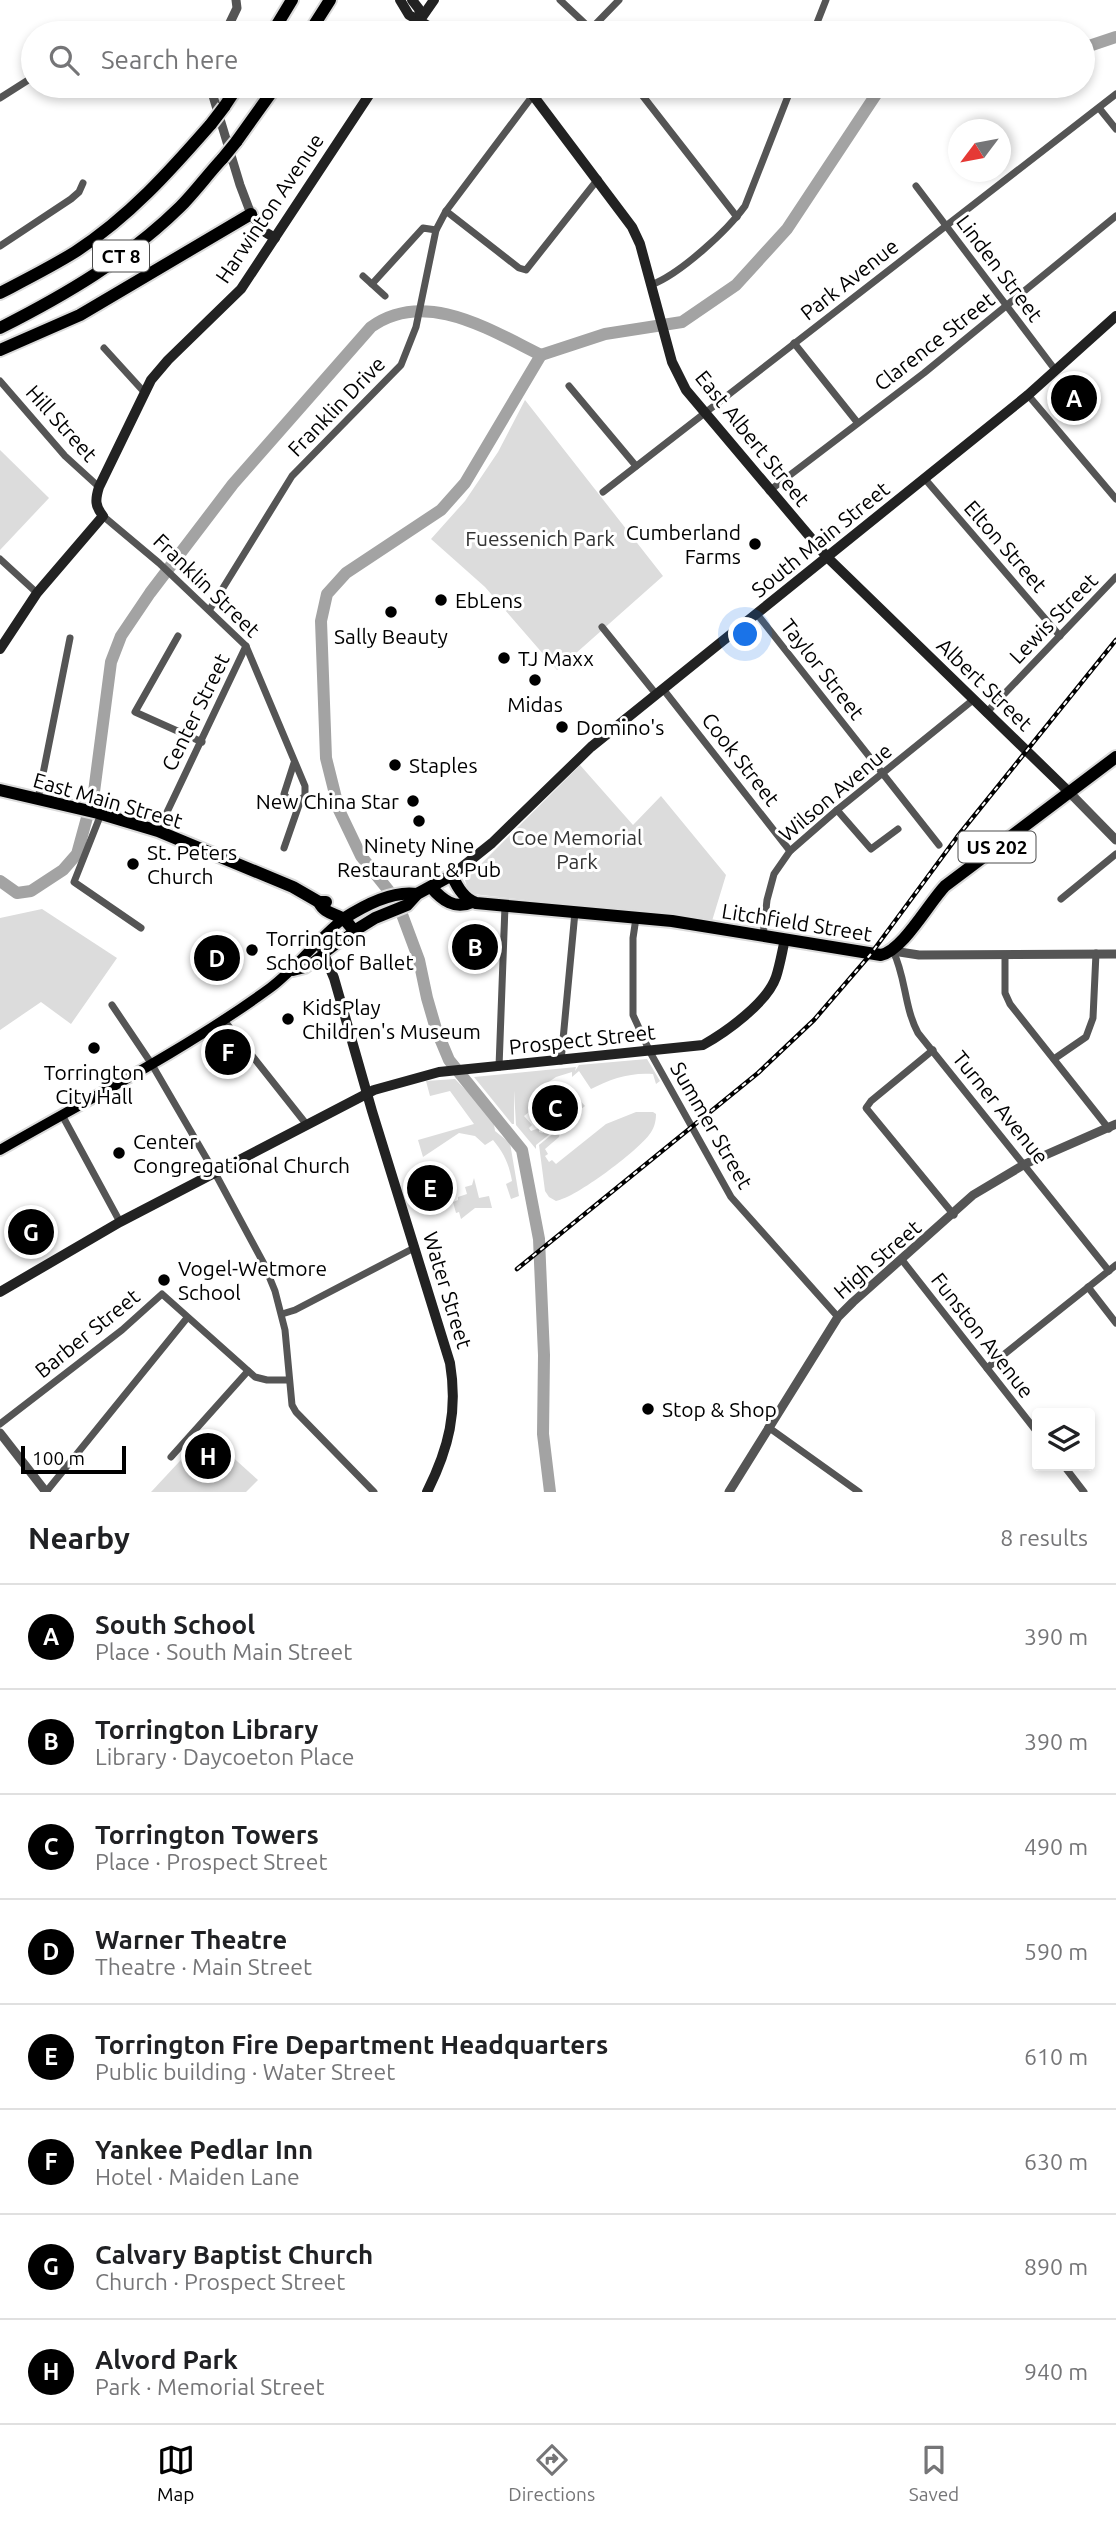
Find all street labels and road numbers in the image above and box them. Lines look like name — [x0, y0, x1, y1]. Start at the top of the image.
street label: Harwinton Avenue — [210, 129, 328, 287]
street label: Linden Street — [952, 210, 1048, 326]
street label: Park Avenue — [795, 233, 903, 325]
road number: CT 8 — [93, 240, 149, 272]
street label: Clarence Street — [869, 287, 999, 395]
street label: Franklin Drive — [283, 351, 389, 461]
street label: East Albert Street — [691, 365, 815, 511]
street label: Hill Street — [22, 380, 102, 466]
street label: South Main Street — [746, 476, 894, 602]
street label: Elton Street — [960, 495, 1052, 597]
street label: Franklin Street — [149, 528, 265, 642]
street label: Lewis Street — [1004, 568, 1102, 668]
street label: Taylor Street — [776, 614, 870, 724]
street label: Albert Street — [933, 633, 1037, 735]
street label: Center Street — [156, 649, 234, 775]
street label: Cook Street — [697, 708, 785, 810]
street label: Wilson Avenue — [774, 738, 896, 846]
street label: East Main Street — [31, 767, 185, 833]
road number: US 202 — [958, 832, 1036, 862]
street label: Litchfield Street — [720, 898, 874, 946]
street label: Prospect Street — [508, 1019, 656, 1059]
street label: Turner Avenue — [948, 1046, 1054, 1168]
street label: Summer Street — [666, 1057, 758, 1193]
street label: High Street — [829, 1215, 925, 1303]
street label: Water Street — [419, 1229, 477, 1351]
street label: Funston Avenue — [927, 1268, 1039, 1402]
street label: Barber Street — [30, 1284, 144, 1382]

